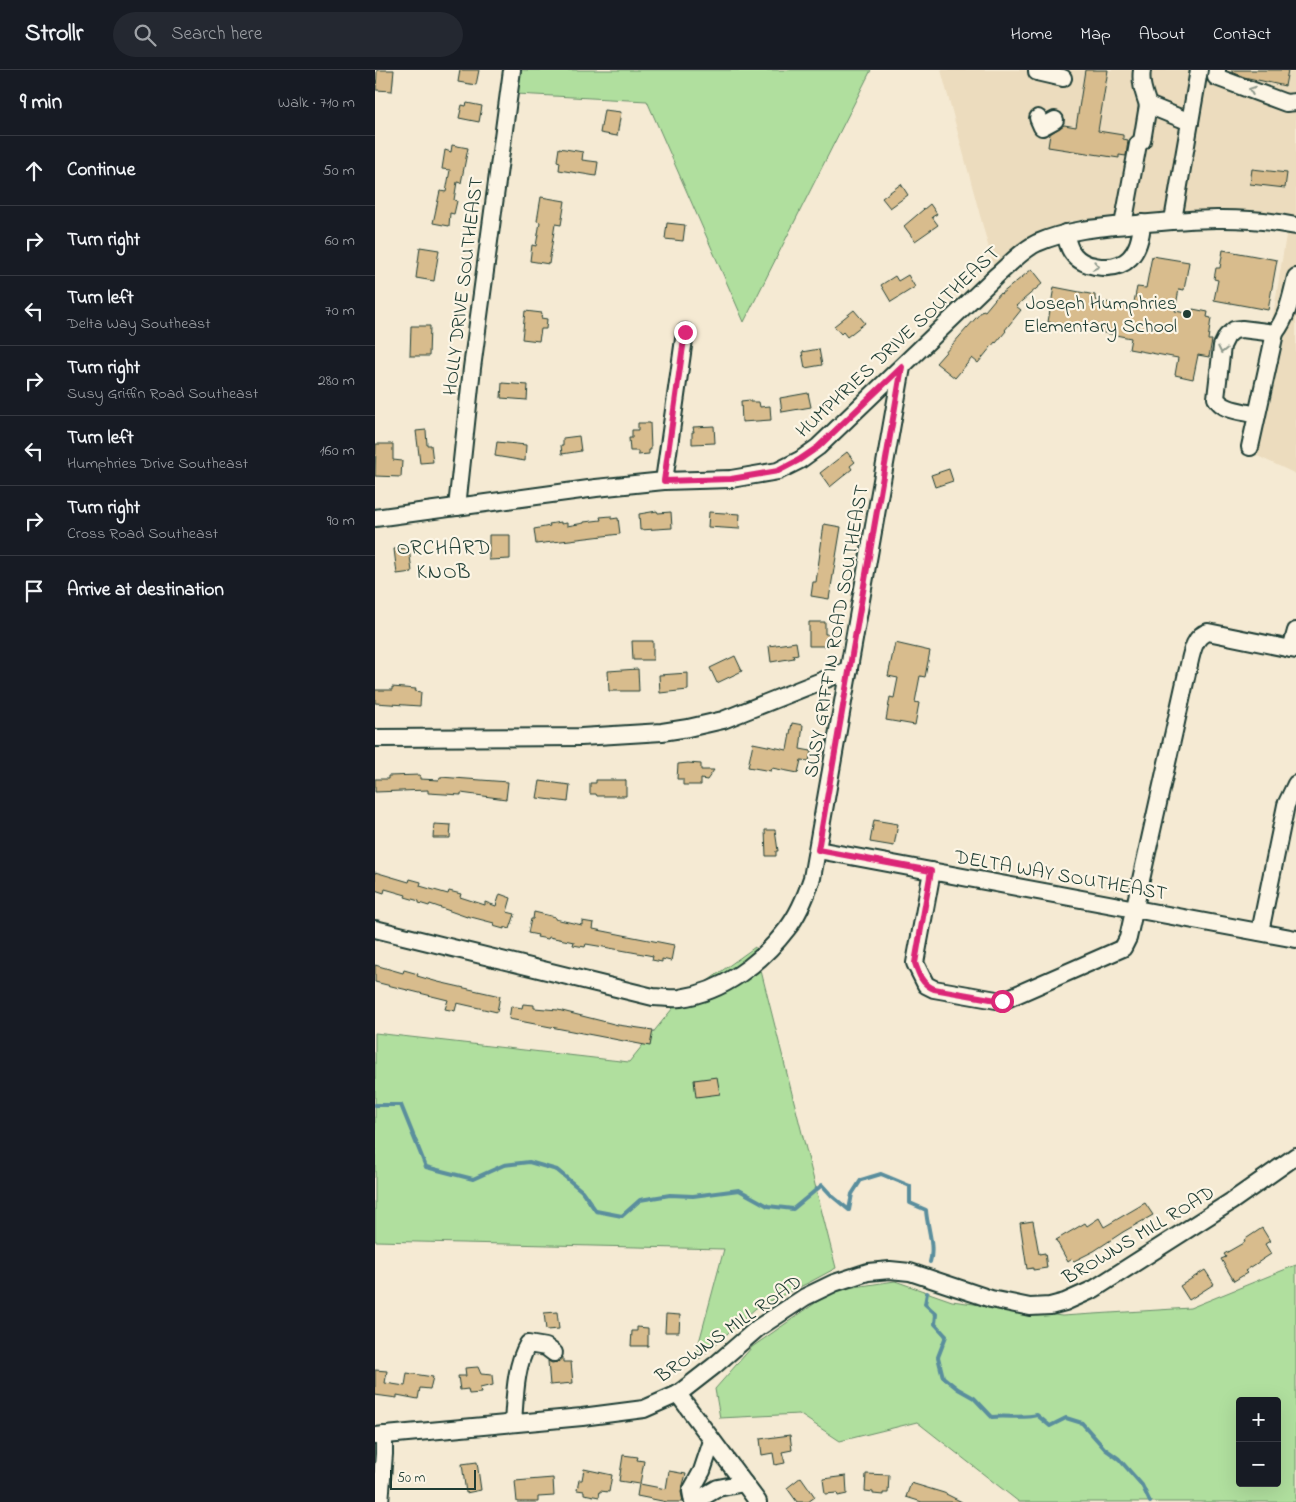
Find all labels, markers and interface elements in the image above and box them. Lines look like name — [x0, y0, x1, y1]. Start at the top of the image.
search box — [113, 12, 463, 57]
text: Strollr — [25, 17, 83, 52]
icon: search — [131, 21, 159, 49]
text: Search here — [171, 21, 262, 48]
text: Home — [1011, 22, 1052, 48]
text: Map — [1080, 22, 1111, 48]
text: About — [1139, 22, 1185, 48]
text: Contact — [1213, 22, 1271, 48]
one-way arrow — [1249, 86, 1257, 96]
text: 9 min — [20, 88, 62, 118]
text: Walk · 710 m — [278, 91, 355, 115]
icon: ahead — [20, 157, 48, 185]
text: Continue — [67, 157, 135, 184]
text: 50 m — [323, 159, 355, 183]
street label: HOLLY DRIVE SOUTHEAST — [437, 175, 492, 397]
icon: right — [20, 227, 48, 255]
text: Turn right — [67, 227, 140, 254]
text: 60 m — [325, 229, 355, 253]
street label: HUMPHRIES DRIVE SOUTHEAST — [790, 240, 1007, 446]
one-way arrow — [1092, 260, 1100, 270]
text: Turn left — [67, 285, 134, 312]
place label: Joseph Humphries Elementary School — [1024, 290, 1177, 342]
icon: left — [20, 297, 48, 325]
text: 70 m — [325, 299, 355, 323]
marker: Joseph Humphries Elementary School — [1181, 308, 1193, 320]
text: Delta Way Southeast — [67, 312, 211, 336]
route end — [674, 321, 697, 344]
one-way arrow — [1217, 345, 1228, 354]
text: Turn right — [67, 355, 140, 382]
icon: right — [20, 367, 48, 395]
text: 280 m — [318, 369, 355, 393]
text: Susy Griffin Road Southeast — [67, 382, 258, 406]
text: Turn left — [67, 425, 134, 452]
icon: left — [20, 437, 48, 465]
text: 160 m — [320, 439, 355, 463]
text: Humphries Drive Southeast — [67, 452, 248, 476]
street label: SUSY GRIFFIN ROAD SOUTHEAST — [797, 483, 878, 780]
text: Turn right — [67, 495, 140, 522]
icon: right — [20, 507, 48, 535]
text: 90 m — [327, 509, 355, 533]
text: Cross Road Southeast — [67, 522, 218, 546]
district label: ORCHARD KNOB — [396, 534, 492, 588]
icon: arrive — [20, 577, 48, 605]
text: Arrive at destination — [67, 577, 224, 604]
street label: DELTA WAY SOUTHEAST — [951, 843, 1169, 909]
route start — [991, 990, 1014, 1013]
street label: BROWNS MILL ROAD — [1057, 1179, 1221, 1294]
street label: BROWNS MILL ROAD — [650, 1269, 809, 1392]
map controls — [1236, 1397, 1281, 1487]
button: + — [1236, 1397, 1281, 1442]
button: − — [1236, 1442, 1281, 1487]
scale bar — [390, 1467, 476, 1490]
text: 50 m — [397, 1468, 425, 1489]

